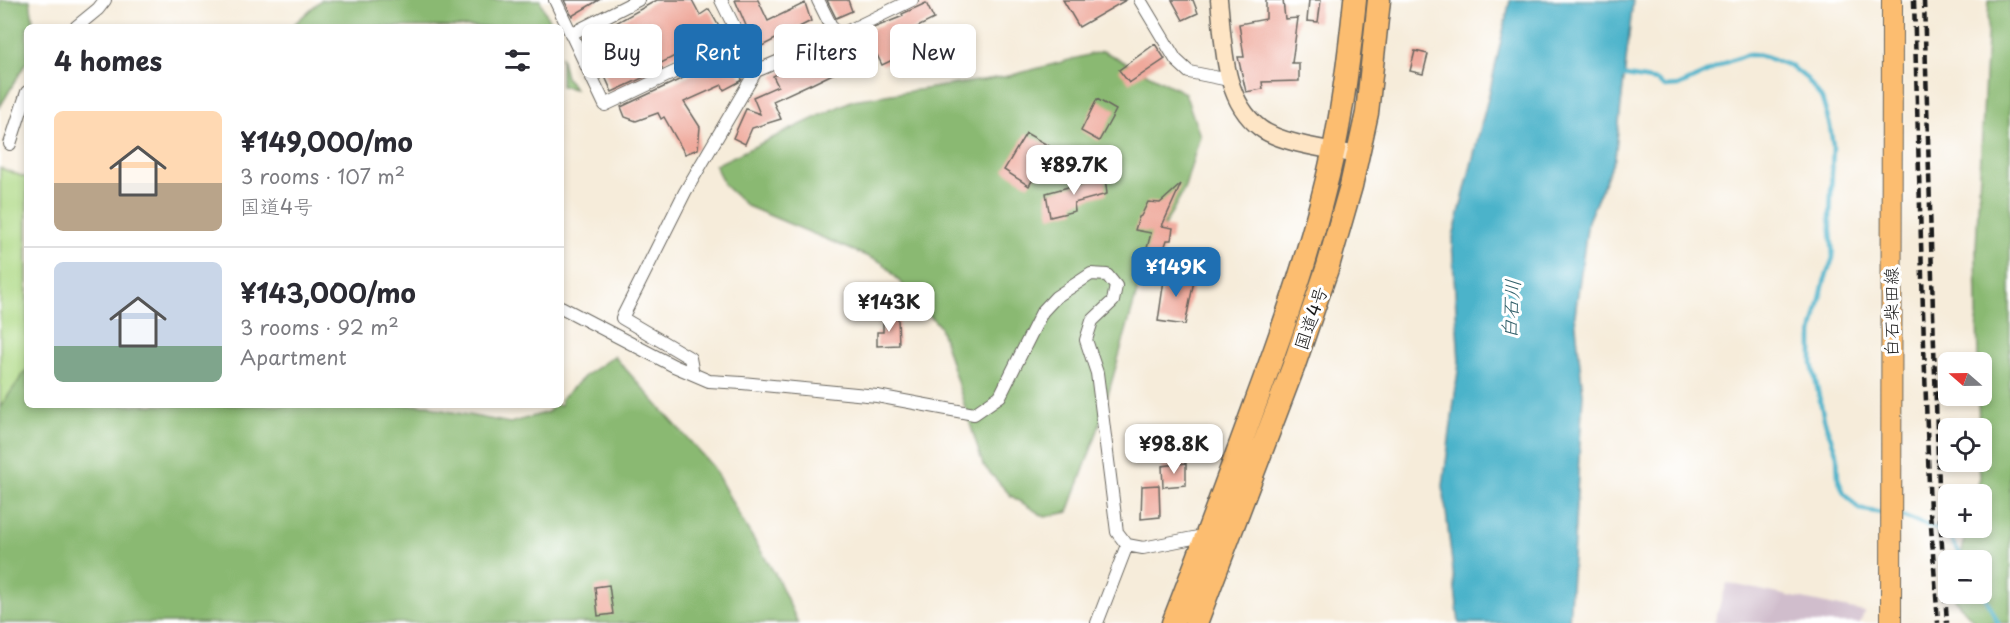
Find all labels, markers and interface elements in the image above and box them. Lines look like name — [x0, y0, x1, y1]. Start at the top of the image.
chip: Buy — [582, 24, 662, 78]
chip: Rent — [674, 24, 762, 78]
chip: Filters — [774, 24, 878, 78]
chip: New — [890, 24, 976, 78]
text: 4 homes — [54, 41, 162, 80]
icon: filters — [501, 44, 534, 77]
text: ¥149,000/mo — [240, 122, 413, 161]
icon: home — [102, 135, 174, 207]
pin: ¥89.7K — [1025, 145, 1123, 196]
text: ¥89.7K — [1040, 149, 1108, 179]
text: 3 rooms · 107 m² — [240, 161, 405, 191]
text: 国道4号 — [240, 191, 313, 221]
pin: ¥149K — [1134, 247, 1218, 298]
text: ¥149K — [1145, 251, 1207, 281]
street label: 白石柴田線 — [1877, 267, 1904, 357]
text: ¥143,000/mo — [240, 273, 416, 312]
water label: 白石川 — [1493, 278, 1527, 340]
pin: ¥143K — [847, 282, 931, 333]
street label: 国道4号 — [1287, 282, 1333, 354]
icon: home — [102, 286, 174, 358]
text: ¥143K — [858, 286, 920, 316]
text: 3 rooms · 92 m² — [240, 312, 399, 342]
text: Apartment — [240, 342, 347, 372]
north arrow — [1938, 352, 1992, 406]
map controls — [1938, 352, 1992, 604]
button: locate — [1938, 418, 1992, 472]
pin: ¥98.8K — [1125, 424, 1223, 475]
text: ¥98.8K — [1139, 428, 1209, 458]
button: + — [1938, 484, 1992, 538]
button: − — [1938, 550, 1992, 604]

